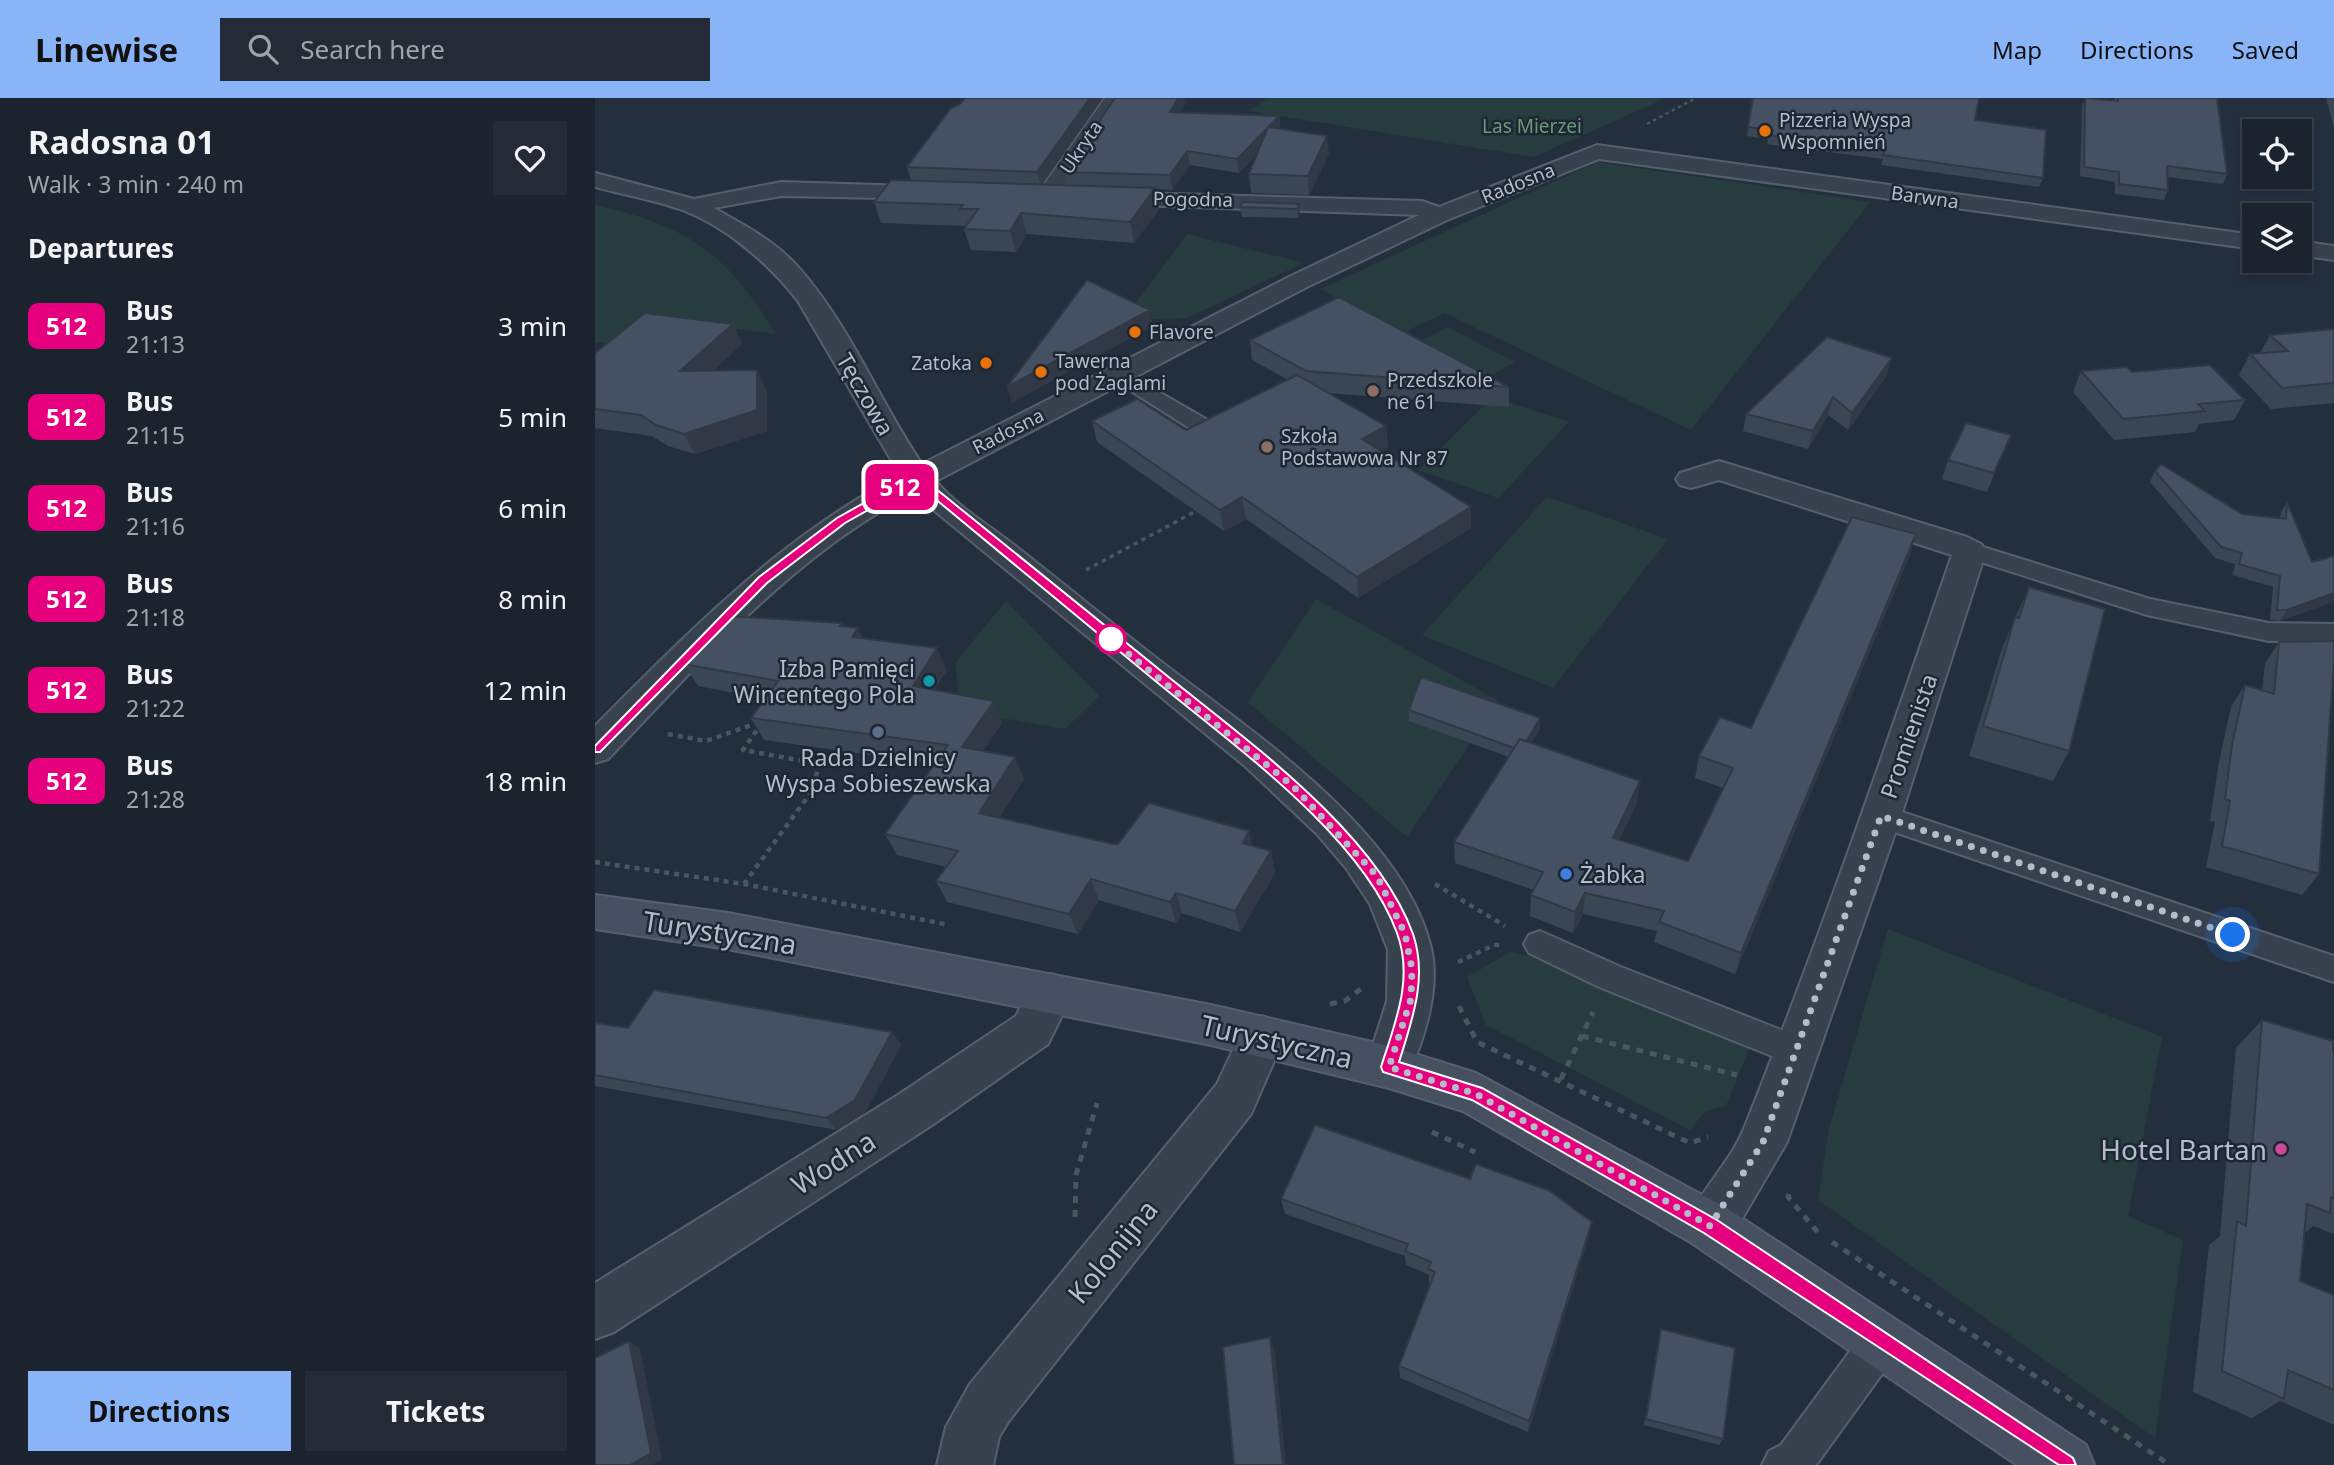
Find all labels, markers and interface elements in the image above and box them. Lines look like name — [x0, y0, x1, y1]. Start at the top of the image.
search box — [220, 18, 710, 81]
text: Linewise — [35, 27, 178, 72]
icon: search — [244, 30, 282, 68]
text: Search here — [300, 31, 445, 67]
text: Map — [1992, 33, 2042, 66]
text: Directions — [2080, 33, 2194, 66]
text: Saved — [2232, 33, 2299, 66]
place label: Pizzeria Wyspa Wspomnień — [1779, 107, 1911, 155]
park label: Las Mierzei — [1482, 113, 1582, 139]
street label: Ukryta — [1054, 115, 1108, 179]
text: Radosna 01 — [28, 119, 215, 164]
map controls — [2242, 119, 2312, 273]
button: locate — [2242, 119, 2312, 189]
button: heart — [493, 121, 567, 195]
marker: Pizzeria Wyspa Wspomnień — [1757, 123, 1773, 139]
street label: Radosna — [1477, 156, 1559, 210]
text: Walk · 3 min · 240 m — [28, 168, 244, 200]
street label: Barwna — [1889, 179, 1961, 215]
street label: Pogodna — [1153, 185, 1233, 213]
button: layers — [2242, 203, 2312, 273]
text: Departures — [28, 230, 174, 266]
text: Bus — [126, 292, 173, 328]
text: 3 min — [498, 308, 567, 344]
text: 512 — [46, 309, 87, 342]
place label: Flavore — [1149, 319, 1214, 345]
marker: Flavore — [1127, 324, 1143, 340]
text: 21:13 — [126, 328, 185, 360]
street label: Tęczowa — [830, 347, 902, 441]
place label: Tawerna pod Żaglami — [1055, 348, 1166, 396]
place label: Zatoka — [911, 350, 972, 376]
marker: Zatoka — [978, 355, 994, 371]
marker: Tawerna pod Żaglami — [1033, 364, 1049, 380]
place label: Przedszkole ne 61 — [1387, 367, 1493, 415]
text: Bus — [126, 383, 173, 419]
marker: Przedszkole ne 61 — [1365, 383, 1381, 399]
text: 5 min — [498, 399, 567, 435]
text: 512 — [46, 400, 87, 433]
street label: Radosna — [968, 402, 1048, 460]
text: 21:15 — [126, 419, 185, 451]
place label: Szkoła Podstawowa Nr 87 — [1281, 423, 1448, 471]
marker: Szkoła Podstawowa Nr 87 — [1259, 439, 1275, 455]
line badge: 512 — [860, 464, 940, 510]
text: 512 — [879, 470, 921, 503]
text: Bus — [126, 474, 173, 510]
text: 6 min — [498, 490, 567, 526]
text: 512 — [46, 491, 87, 524]
text: 21:16 — [126, 510, 185, 542]
text: Bus — [126, 565, 173, 601]
text: 8 min — [498, 581, 567, 617]
text: 512 — [46, 582, 87, 615]
text: 21:18 — [126, 601, 185, 633]
unlabelled marker — [1096, 624, 1126, 654]
place label: Izba Pamięci Wincentego Pola — [733, 652, 915, 710]
text: Bus — [126, 656, 173, 692]
street label: Promienista — [1872, 669, 1944, 803]
text: 12 min — [483, 672, 567, 708]
text: 512 — [46, 673, 87, 706]
marker: Izba Pamięci Wincentego Pola — [921, 673, 937, 689]
text: 21:22 — [126, 692, 185, 724]
marker: Rada Dzielnicy Wyspa Sobieszewska — [870, 724, 886, 740]
place label: Rada Dzielnicy Wyspa Sobieszewska — [765, 741, 991, 799]
text: Bus — [126, 747, 173, 783]
text: 18 min — [483, 763, 567, 799]
text: 512 — [46, 764, 87, 797]
text: 21:28 — [126, 783, 185, 815]
place label: Żabka — [1580, 858, 1645, 890]
marker: Żabka — [1558, 866, 1574, 882]
street label: Turystyczna — [641, 901, 799, 963]
your location — [2215, 917, 2250, 952]
street label: Turystyczna — [1197, 1005, 1357, 1077]
street label: Wodna — [784, 1121, 882, 1203]
place label: Hotel Bartan — [2100, 1130, 2267, 1168]
marker: Hotel Bartan — [2273, 1141, 2289, 1157]
street label: Kolonijna — [1058, 1191, 1166, 1311]
button: Directions — [28, 1371, 291, 1451]
button: Tickets — [305, 1371, 567, 1451]

